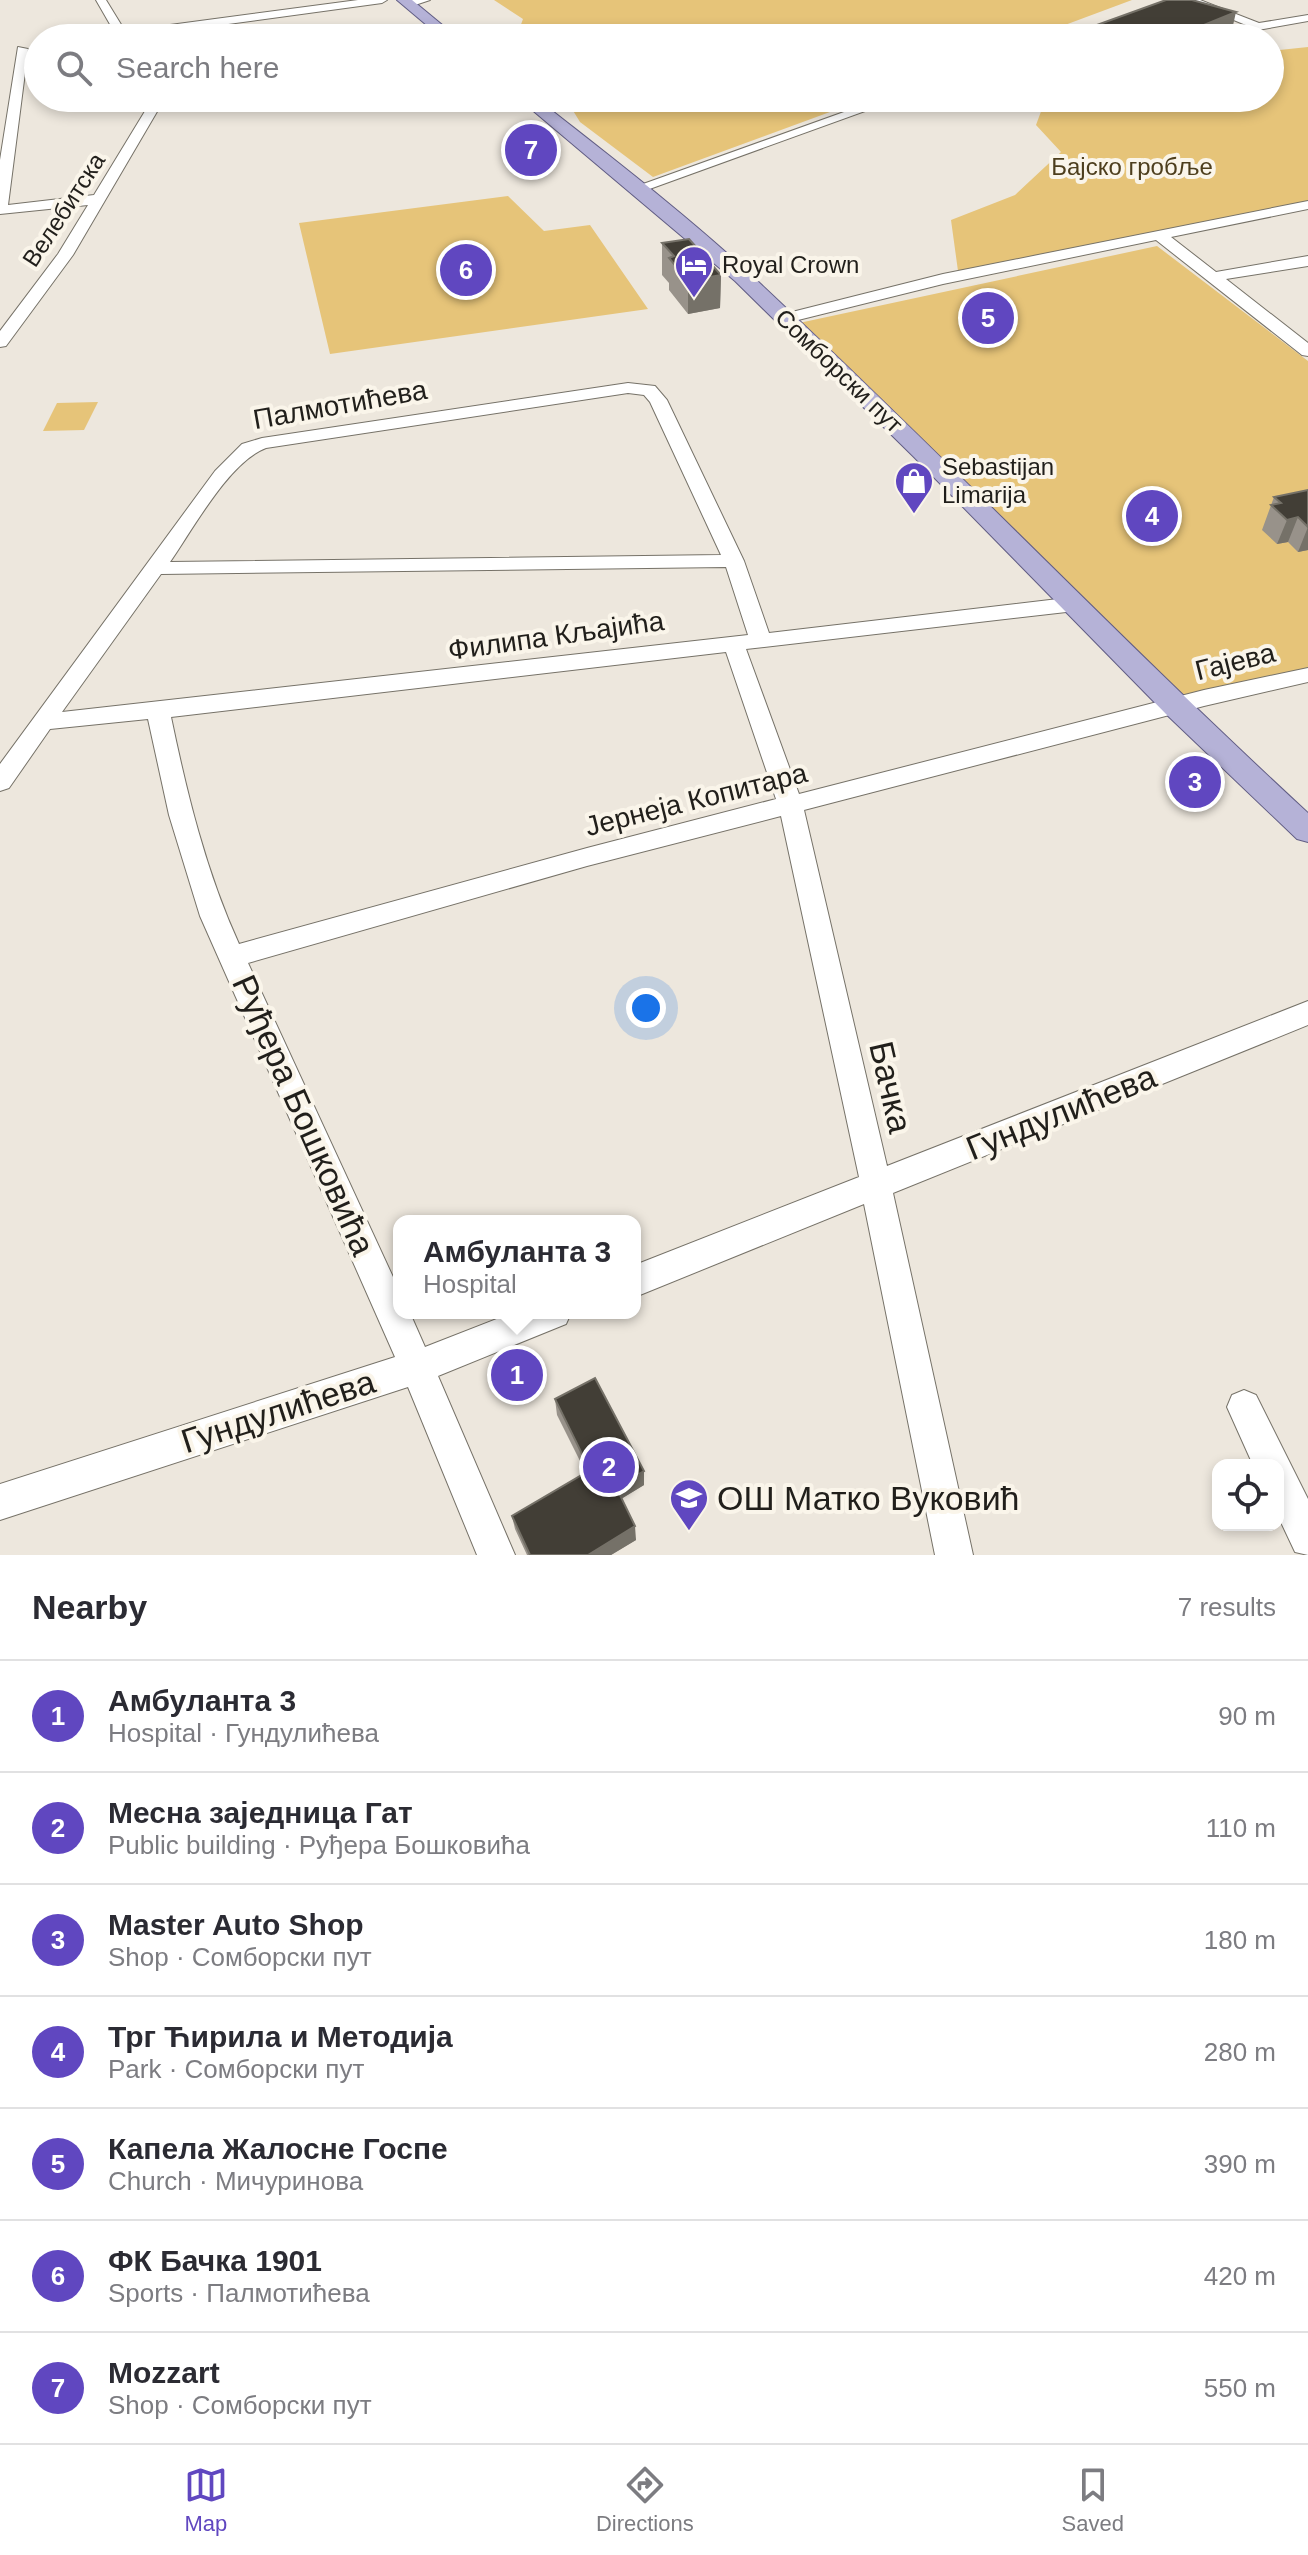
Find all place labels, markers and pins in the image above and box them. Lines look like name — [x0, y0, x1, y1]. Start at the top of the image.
pin: 7 — [505, 120, 557, 180]
pin: 6 — [440, 240, 492, 300]
hotel icon: Royal Crown — [673, 244, 715, 299]
place label: Royal Crown — [722, 251, 859, 278]
pin: 5 — [962, 288, 1014, 348]
place label: Sebastijan Limarija — [942, 453, 1054, 508]
shop icon: Sebastijan Limarija — [893, 460, 935, 515]
pin: 4 — [1126, 486, 1178, 546]
pin: 3 — [1169, 752, 1221, 812]
pin: 1 — [491, 1345, 543, 1405]
pin: 2 — [583, 1437, 635, 1497]
school or university icon: ОШ Матко Вуковић — [668, 1477, 710, 1532]
place label: ОШ Матко Вуковић — [717, 1479, 1020, 1517]

